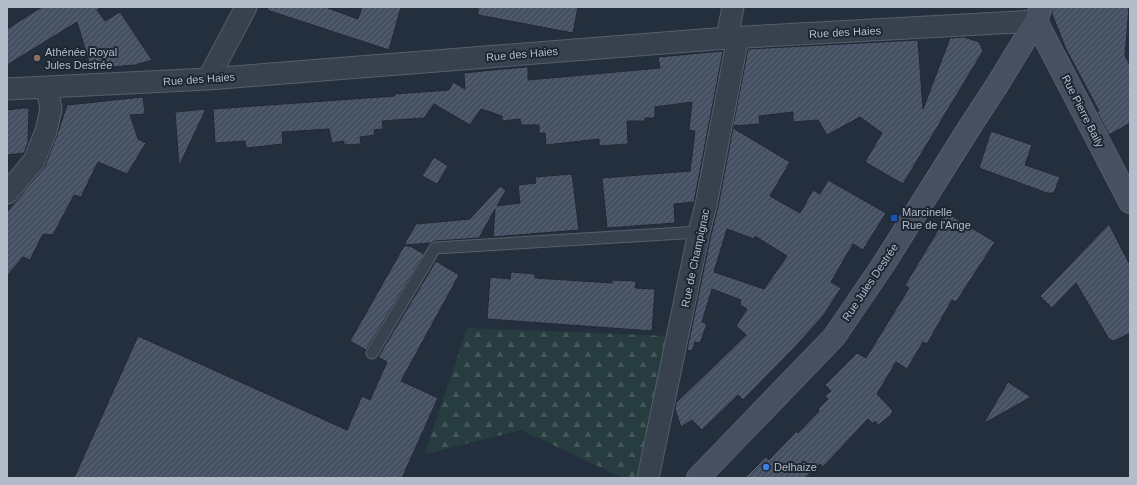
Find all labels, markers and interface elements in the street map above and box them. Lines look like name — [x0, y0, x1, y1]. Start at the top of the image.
street label: Rue des Haies — [809, 24, 882, 40]
street label: Rue des Haies — [486, 45, 559, 63]
place label: Athénée Royal Jules Destrée — [45, 46, 117, 71]
marker: Athénée Royal Jules Destrée — [32, 53, 42, 63]
street label: Rue des Haies — [163, 70, 236, 88]
street label: Rue Pierre Baily — [1060, 73, 1107, 150]
place label: Marcinelle Rue de l'Ange — [902, 206, 971, 231]
street label: Rue de Champignac — [679, 207, 711, 308]
marker: Marcinelle Rue de l'Ange — [889, 213, 899, 223]
street label: Rue Jules Destrée — [840, 241, 900, 323]
place label: Delhaize — [774, 461, 817, 473]
marker: Delhaize — [761, 462, 771, 472]

